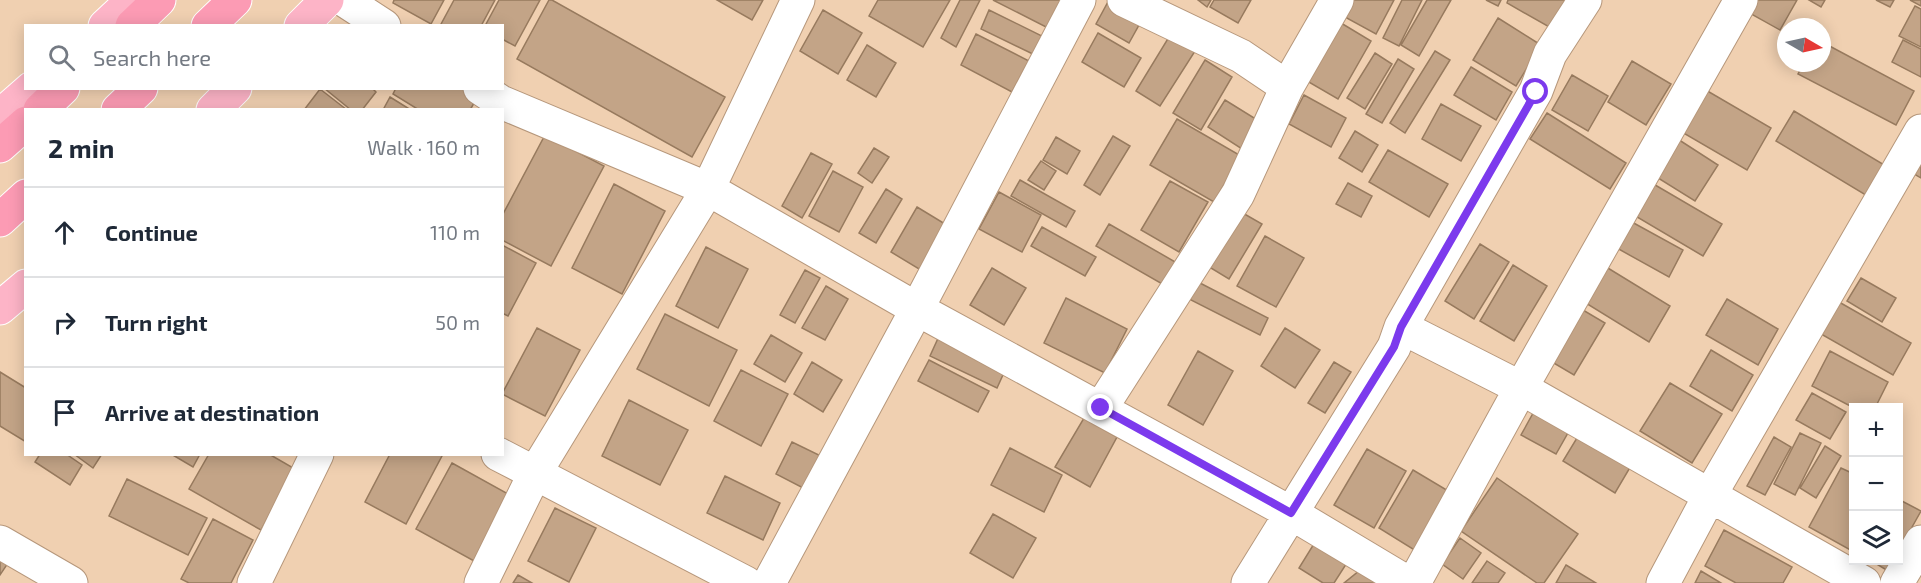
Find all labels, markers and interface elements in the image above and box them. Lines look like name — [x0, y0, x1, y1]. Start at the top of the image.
north arrow — [1777, 18, 1831, 72]
search box — [24, 24, 504, 90]
icon: search — [45, 41, 78, 74]
text: Search here — [93, 44, 211, 70]
route start — [1522, 78, 1548, 104]
text: 2 min — [48, 132, 114, 163]
text: Walk · 160 m — [367, 135, 480, 159]
icon: ahead — [48, 216, 81, 249]
text: Continue — [105, 219, 198, 245]
text: 110 m — [430, 220, 480, 244]
icon: right — [48, 306, 81, 339]
text: Turn right — [105, 309, 207, 335]
text: 50 m — [435, 310, 480, 334]
route end — [1087, 394, 1113, 420]
icon: arrive — [48, 396, 81, 429]
text: Arrive at destination — [105, 399, 319, 425]
map controls — [1849, 403, 1903, 565]
button: + — [1849, 403, 1903, 457]
button: − — [1849, 457, 1903, 511]
button: layers — [1849, 511, 1903, 565]

